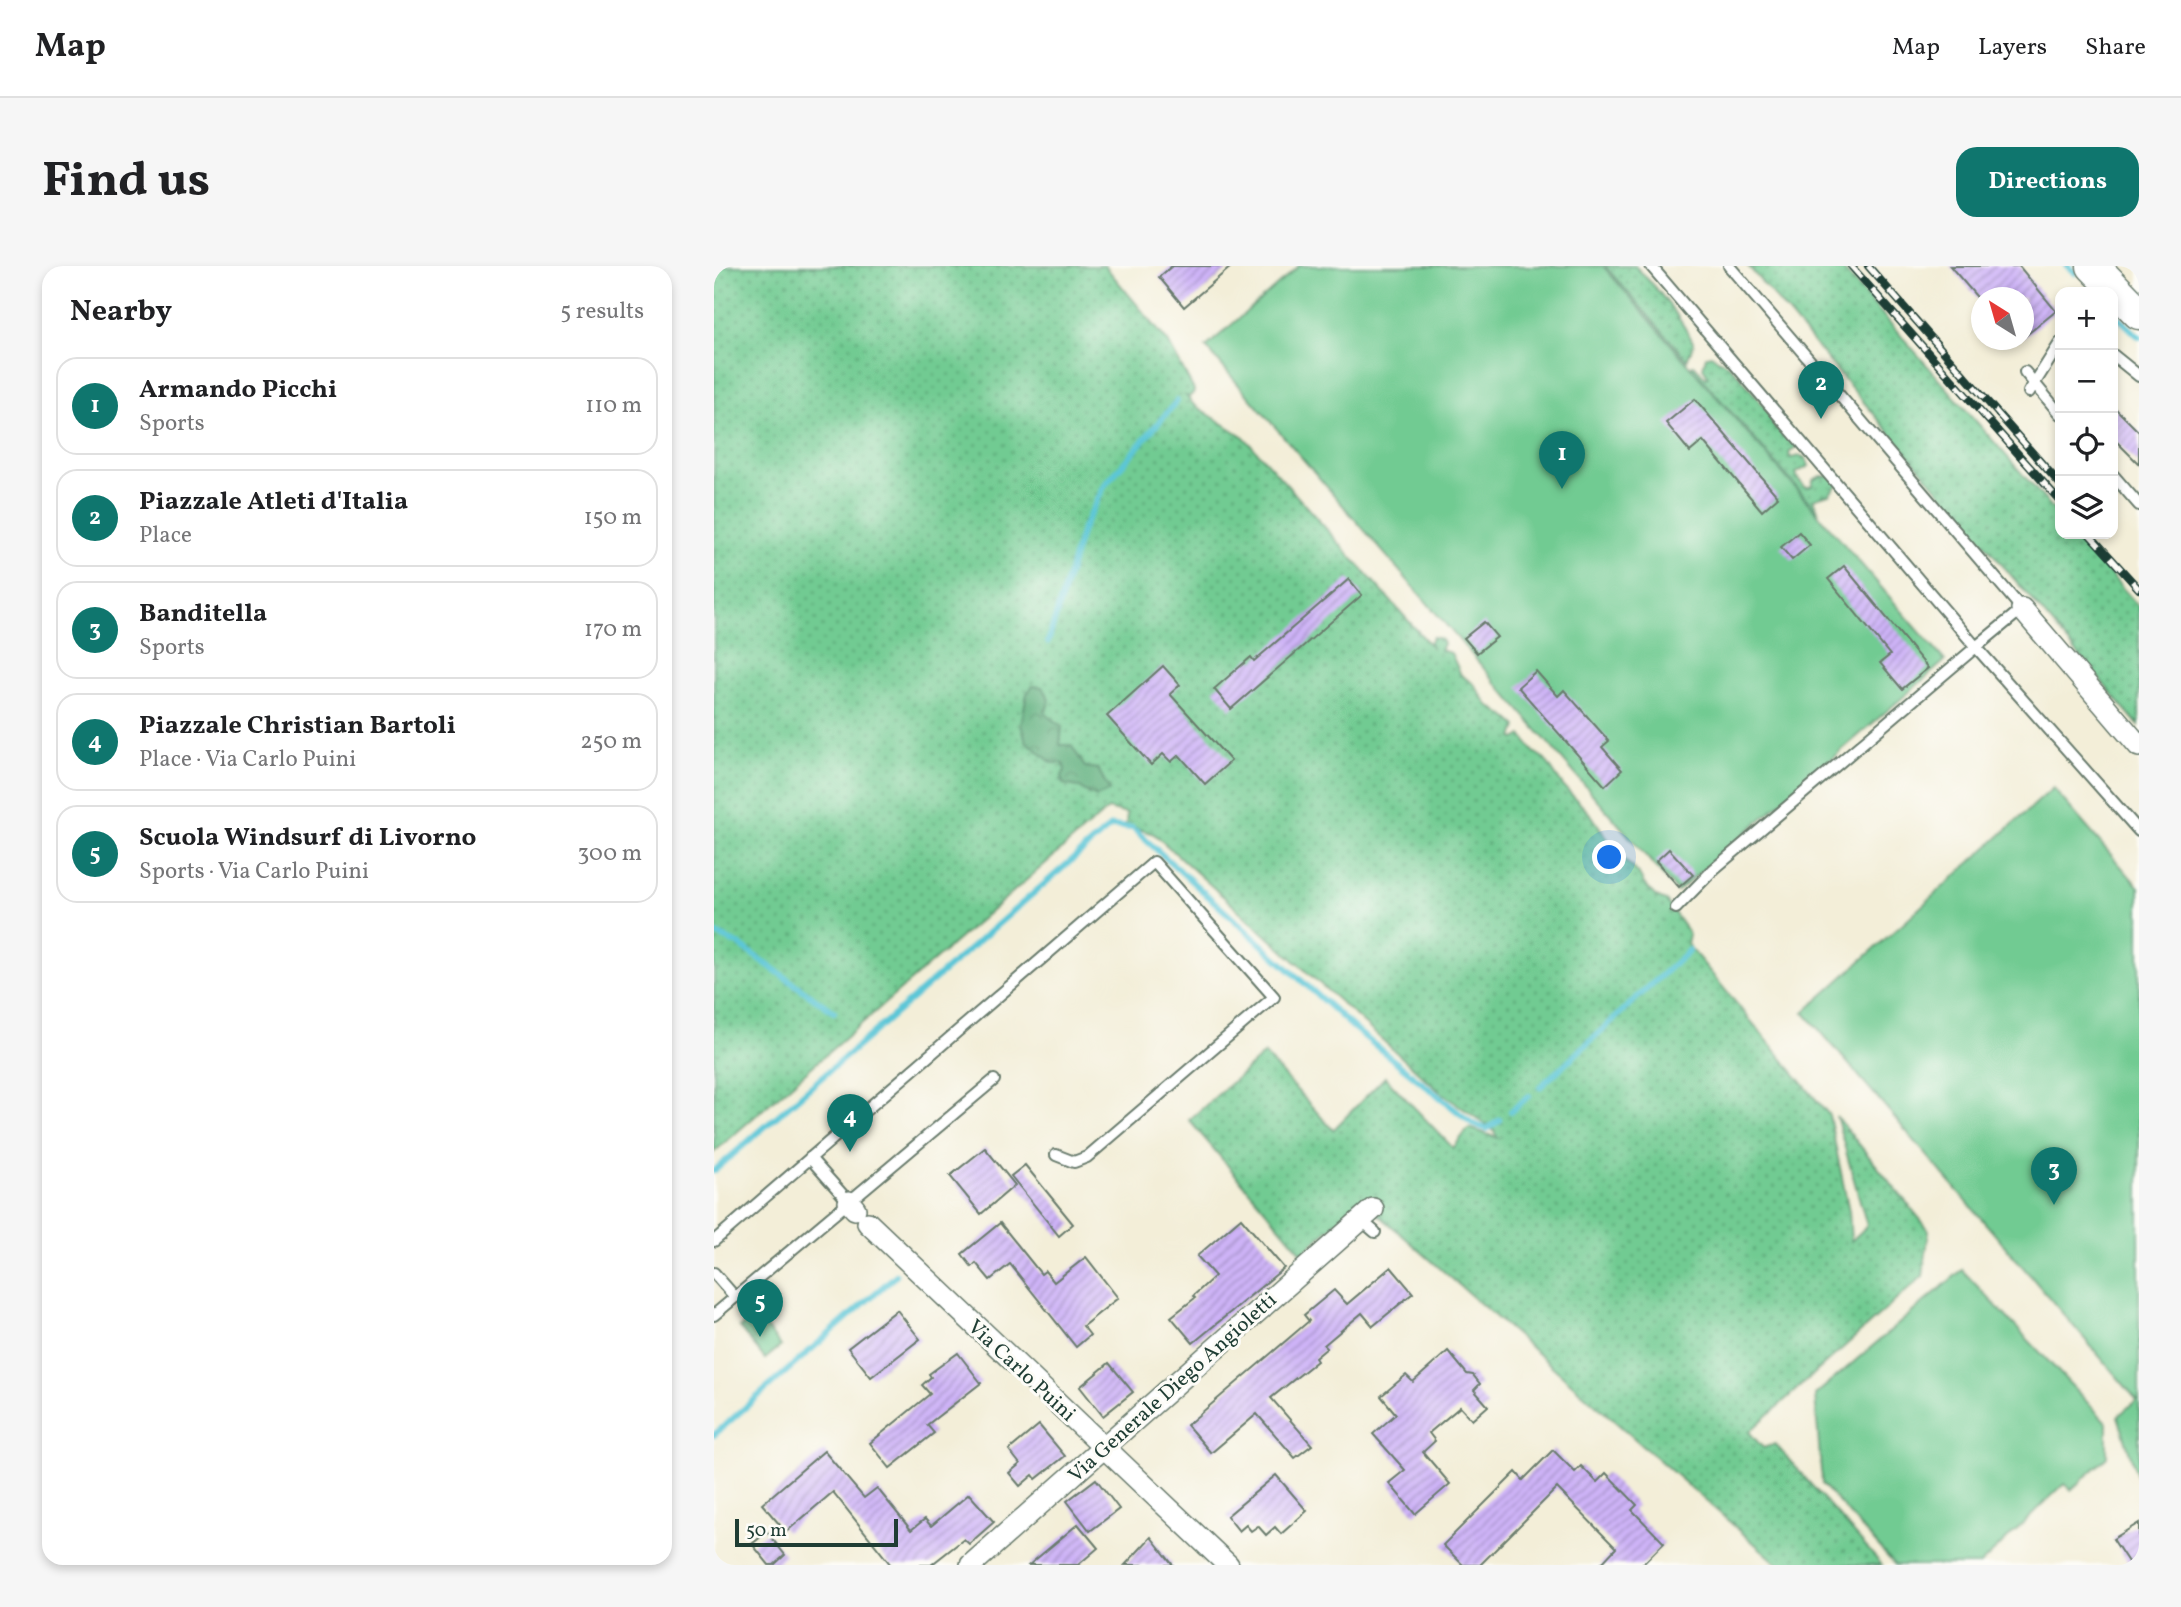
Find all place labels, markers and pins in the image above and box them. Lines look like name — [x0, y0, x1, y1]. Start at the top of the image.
pin: 2 — [1798, 361, 1844, 419]
pin: 1 — [1539, 431, 1585, 489]
pin: 4 — [827, 1094, 873, 1152]
pin: 3 — [2031, 1147, 2077, 1205]
pin: 5 — [737, 1279, 783, 1337]

